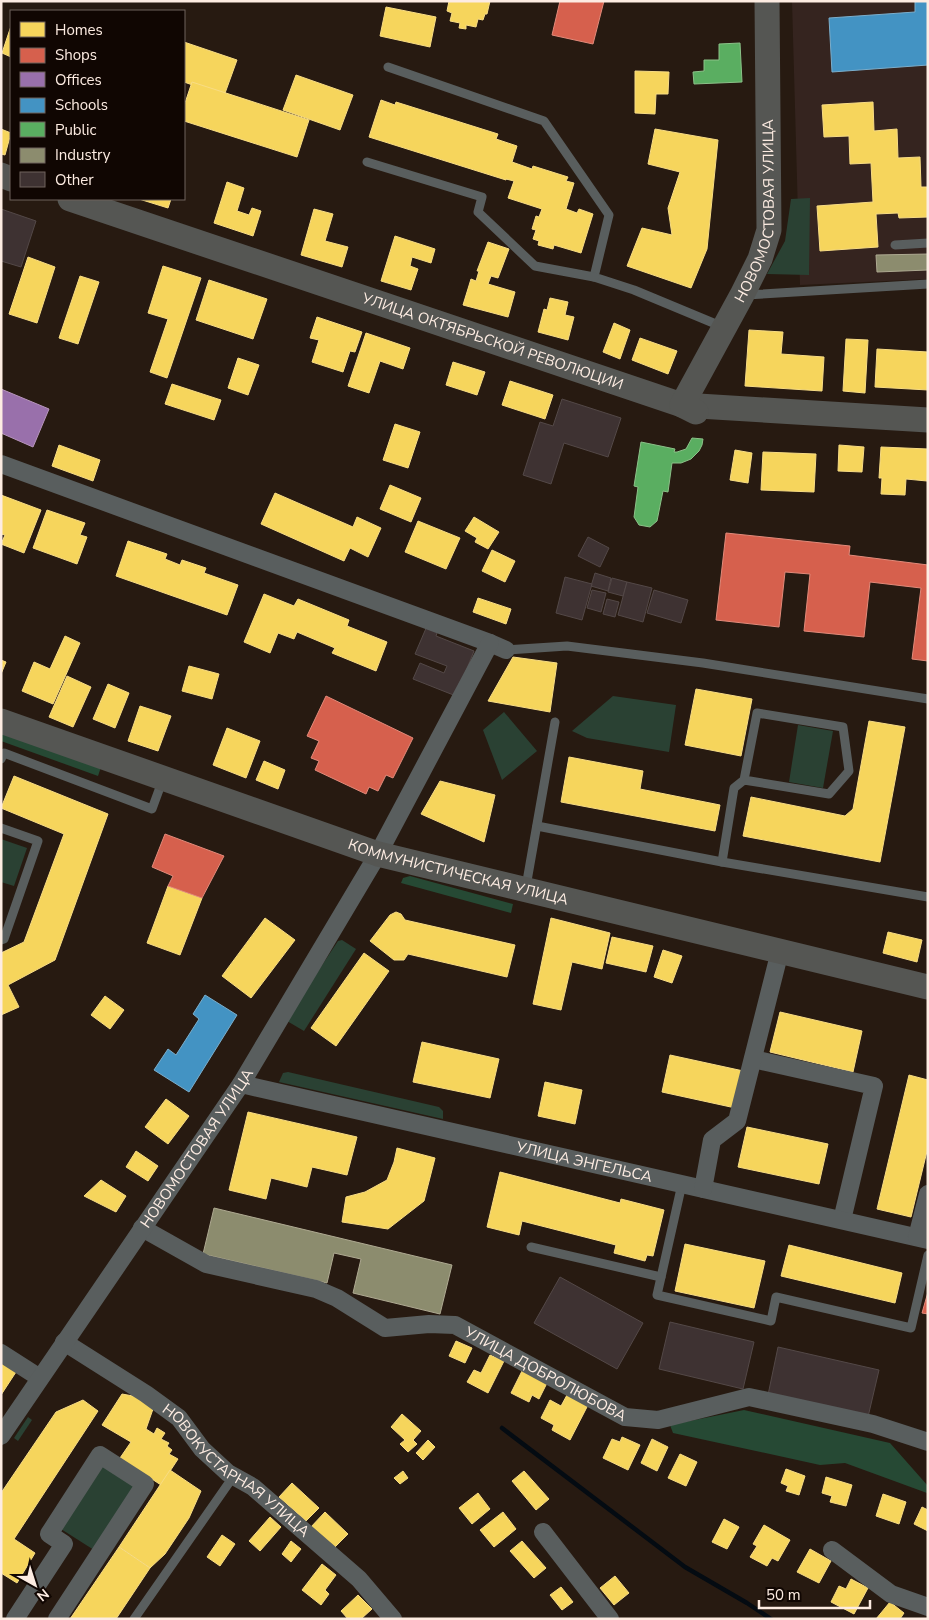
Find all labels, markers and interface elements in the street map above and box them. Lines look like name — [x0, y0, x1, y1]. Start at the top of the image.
legend — [10, 10, 185, 200]
text: Homes — [55, 20, 103, 40]
text: Shops — [55, 45, 97, 65]
text: Offices — [55, 70, 102, 90]
text: Schools — [55, 95, 108, 115]
street label: НОВОМОСТОВАЯ УЛИЦА — [730, 119, 779, 306]
text: Public — [55, 120, 96, 140]
text: Industry — [55, 145, 111, 165]
text: Other — [55, 170, 94, 190]
street label: УЛИЦА ОКТЯБРЬСКОЙ РЕВОЛЮЦИИ — [358, 288, 626, 395]
street label: КОММУНИСТИЧЕСКАЯ УЛИЦА — [345, 834, 571, 910]
street label: НОВОМОСТОВАЯ УЛИЦА — [136, 1065, 258, 1232]
street label: УЛИЦА ЭНГЕЛЬСА — [513, 1137, 654, 1187]
street label: УЛИЦА ДОБРОЛЮБОВА — [460, 1322, 630, 1426]
street label: НОВОКУСТАРНАЯ УЛИЦА — [158, 1399, 314, 1542]
north arrow — [10, 1560, 60, 1610]
scale bar — [759, 1578, 870, 1610]
text: N — [33, 1584, 53, 1605]
text: 50 m — [766, 1585, 801, 1605]

